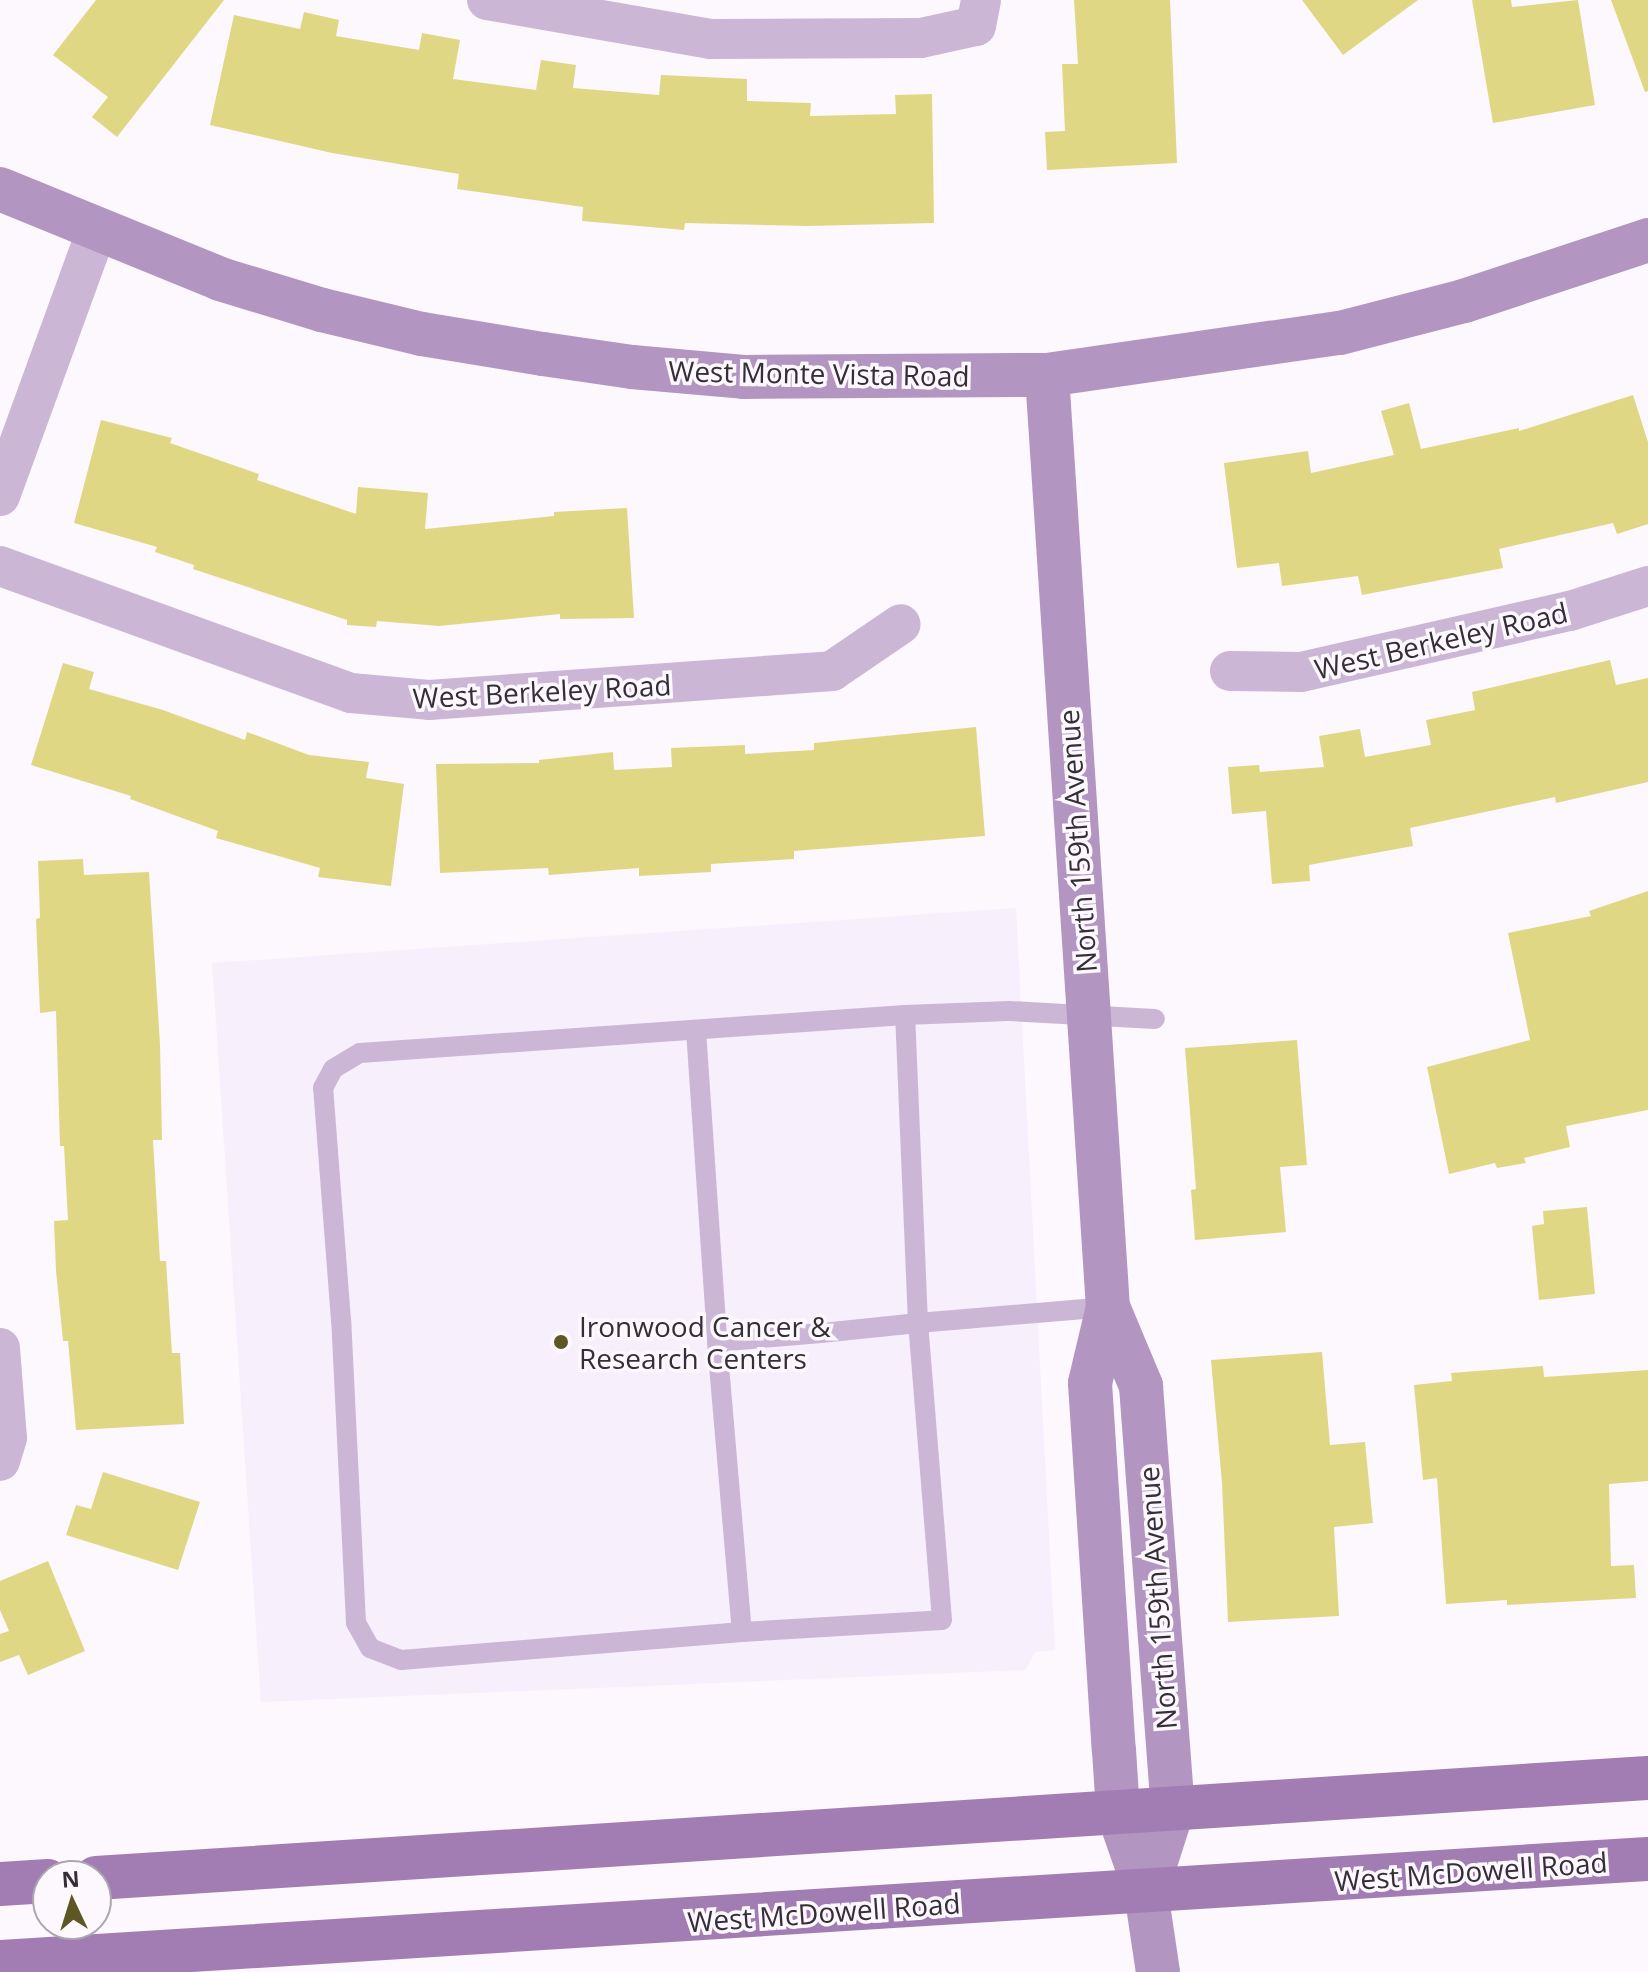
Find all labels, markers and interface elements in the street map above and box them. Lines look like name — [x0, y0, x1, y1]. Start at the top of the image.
street label: West Monte Vista Road — [668, 354, 970, 392]
street label: West Berkeley Road — [1311, 595, 1571, 685]
street label: West Berkeley Road — [412, 667, 672, 715]
street label: North 159th Avenue — [1051, 708, 1103, 974]
place label: Ironwood Cancer & Research Centers — [579, 1309, 831, 1375]
marker: Ironwood Cancer & Research Centers — [550, 1331, 572, 1353]
street label: North 159th Avenue — [1131, 1465, 1183, 1731]
street label: West McDowell Road — [1333, 1845, 1609, 1897]
north arrow — [32, 1860, 112, 1940]
text: N — [60, 1862, 80, 1894]
street label: West McDowell Road — [686, 1886, 962, 1938]

